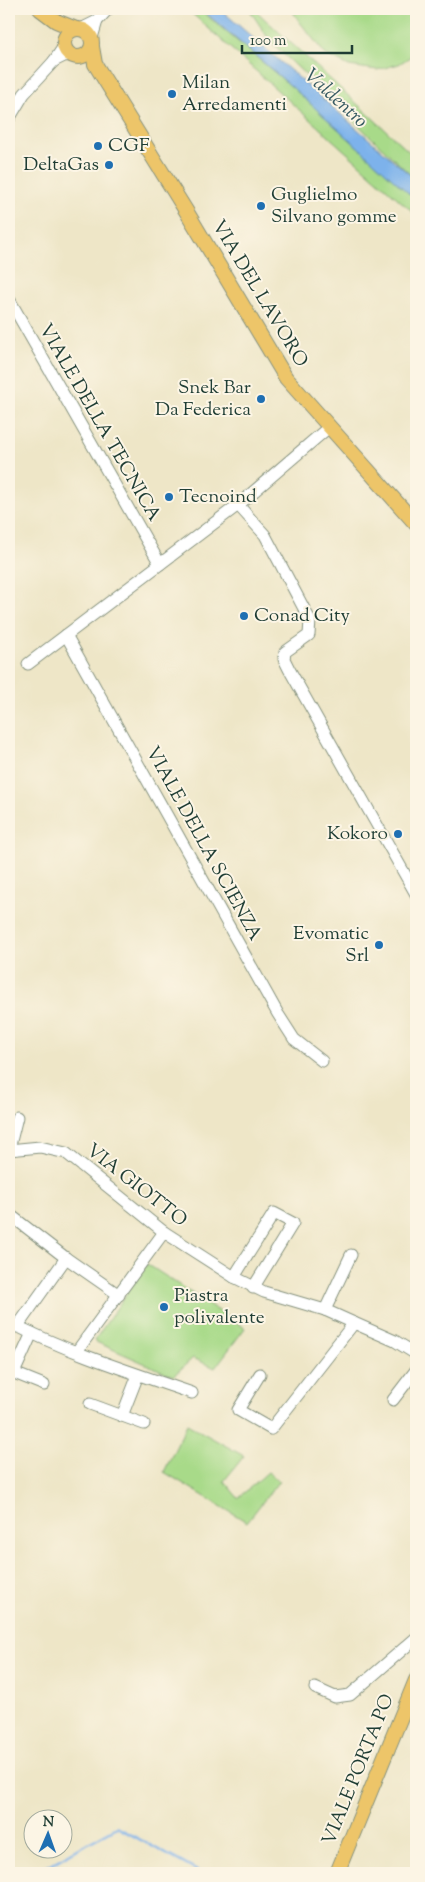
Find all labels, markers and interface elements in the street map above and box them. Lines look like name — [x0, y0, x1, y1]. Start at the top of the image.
scale bar — [242, 22, 352, 54]
text: 100 m — [250, 31, 287, 52]
water label: Valdentro — [297, 62, 373, 136]
place label: Milan Arredamenti — [182, 70, 287, 119]
marker: Milan Arredamenti — [166, 88, 178, 100]
place label: CGF — [108, 133, 150, 160]
marker: CGF — [92, 140, 104, 152]
place label: DeltaGas — [23, 152, 99, 179]
marker: DeltaGas — [103, 159, 115, 171]
place label: Guglielmo Silvano gomme — [271, 182, 397, 231]
marker: Guglielmo Silvano gomme — [255, 200, 267, 212]
street label: VIA DEL LAVORO — [204, 215, 314, 373]
street label: VIALE DELLA TECNICA — [31, 319, 167, 527]
place label: Snek Bar Da Federica — [155, 375, 251, 424]
marker: Snek Bar Da Federica — [255, 393, 267, 405]
place label: Tecnoind — [179, 484, 257, 511]
marker: Tecnoind — [163, 491, 175, 503]
place label: Conad City — [254, 603, 351, 630]
marker: Conad City — [238, 610, 250, 622]
street label: VIALE DELLA SCIENZA — [138, 742, 268, 947]
place label: Kokoro — [327, 821, 388, 848]
marker: Kokoro — [392, 828, 404, 840]
place label: Evomatic Srl — [293, 921, 369, 970]
marker: Evomatic Srl — [373, 939, 385, 951]
street label: VIA GIOTTO — [80, 1138, 192, 1234]
place label: Piastra polivalente — [174, 1283, 265, 1332]
marker: Piastra polivalente — [158, 1301, 170, 1313]
street label: VIALE PORTA PO — [316, 1690, 402, 1850]
north arrow — [22, 1810, 72, 1860]
text: N — [42, 1813, 54, 1833]

